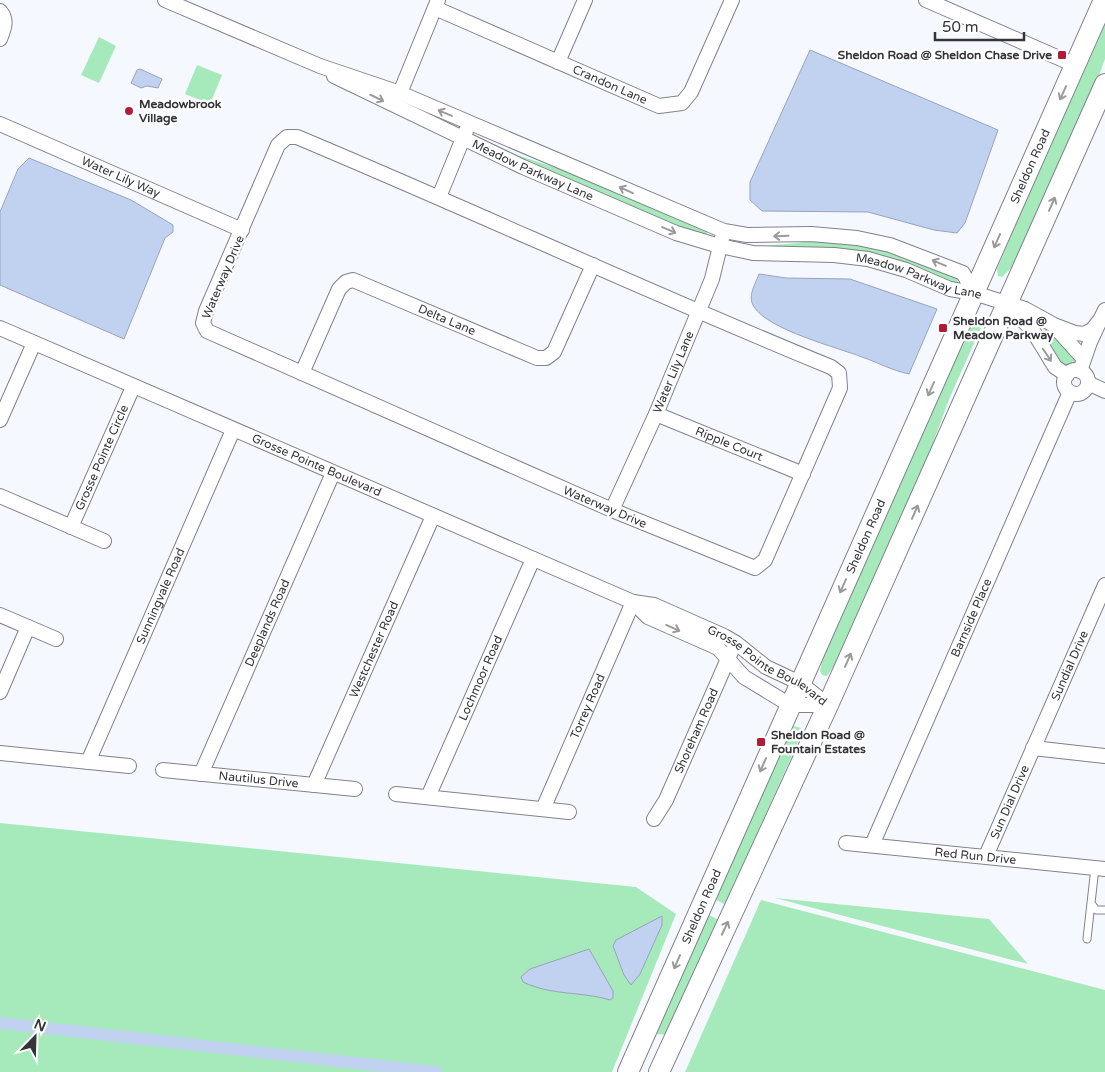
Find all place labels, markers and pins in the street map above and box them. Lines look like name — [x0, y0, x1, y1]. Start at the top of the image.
place label: Sheldon Road @ Sheldon Chase Drive — [838, 48, 1052, 62]
marker: Sheldon Road @ Sheldon Chase Drive — [1056, 49, 1068, 61]
place label: Meadowbrook Village — [139, 97, 222, 126]
marker: Meadowbrook Village — [123, 105, 135, 117]
place label: Sheldon Road @ Meadow Parkway — [953, 314, 1054, 343]
marker: Sheldon Road @ Meadow Parkway — [937, 322, 949, 334]
place label: Sheldon Road @ Fountain Estates — [771, 728, 866, 756]
marker: Sheldon Road @ Fountain Estates — [755, 736, 767, 748]

